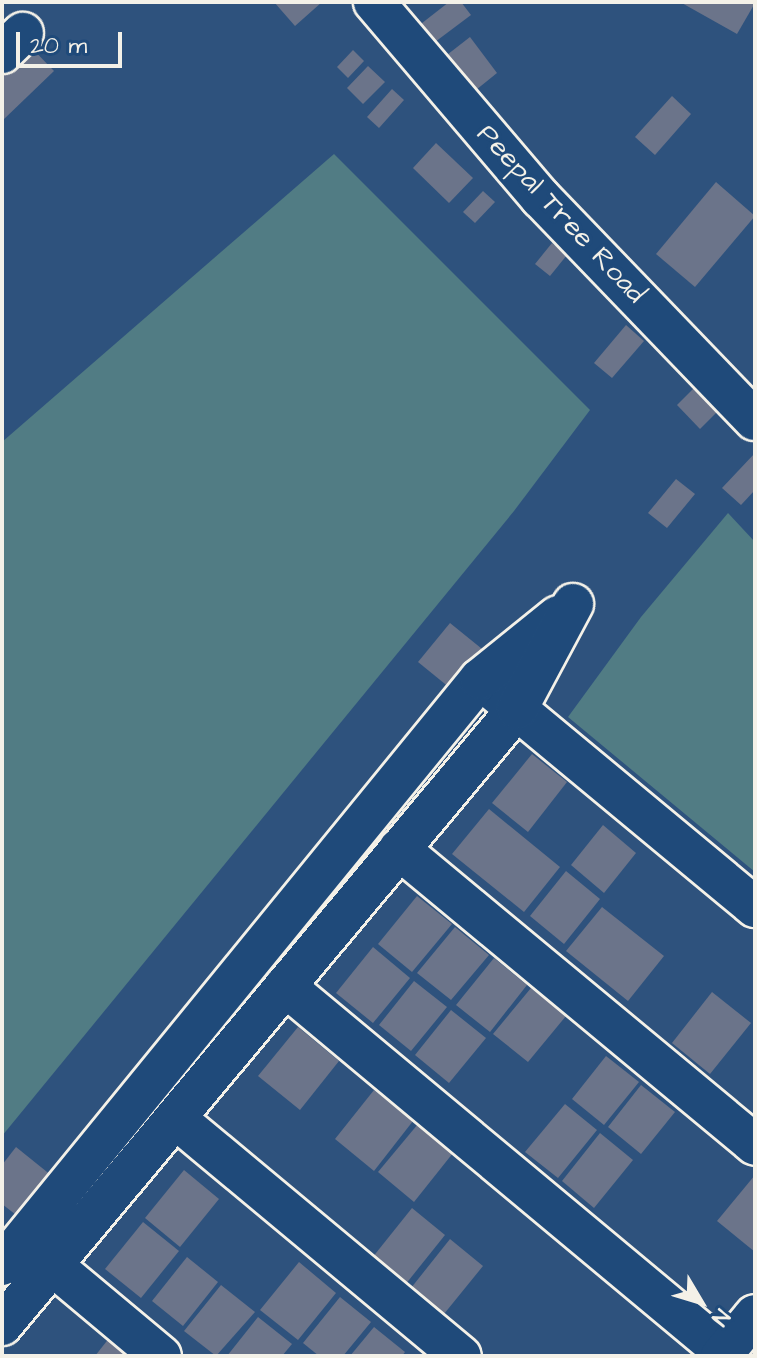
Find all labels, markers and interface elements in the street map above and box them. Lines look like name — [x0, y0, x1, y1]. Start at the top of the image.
scale bar — [20, 16, 126, 66]
text: 20 m — [30, 29, 87, 63]
street label: Peepal Tree Road — [469, 118, 653, 310]
north arrow — [661, 1262, 741, 1342]
text: N — [704, 1302, 737, 1332]

